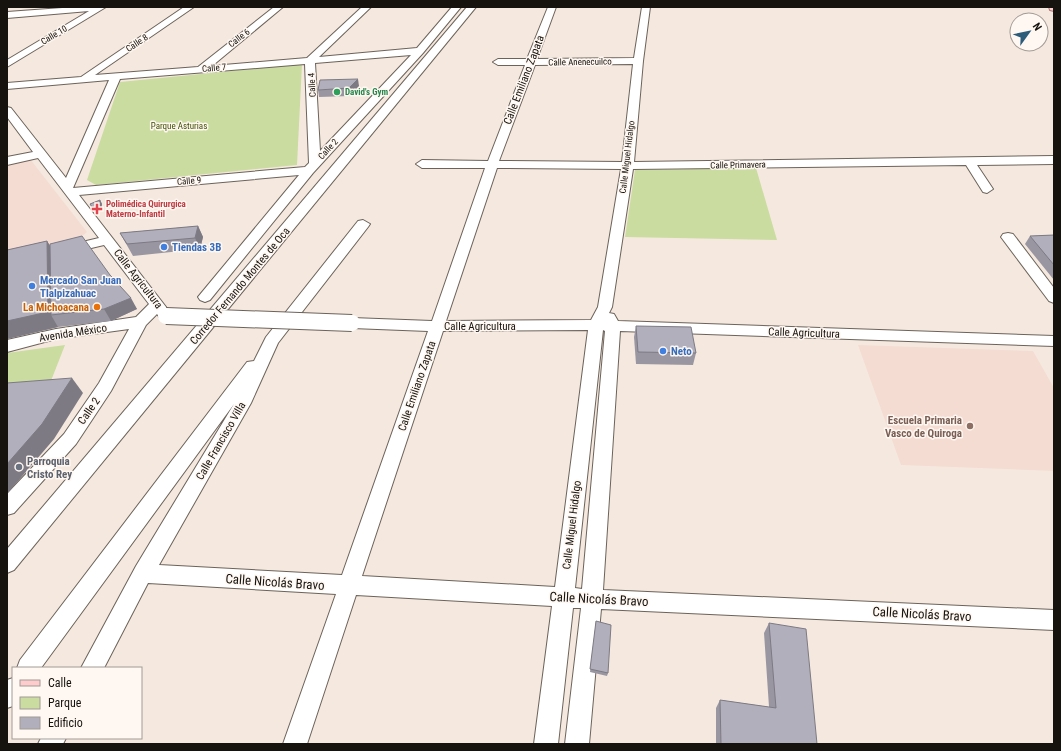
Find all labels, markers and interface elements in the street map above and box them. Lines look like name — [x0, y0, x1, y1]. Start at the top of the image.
north arrow — [1009, 12, 1049, 52]
text: N — [1030, 20, 1044, 33]
street label: Calle 10 — [39, 23, 69, 47]
street label: Calle 6 — [226, 27, 252, 49]
street label: Calle 8 — [124, 32, 150, 54]
street label: Calle Emiliano Zapata — [501, 34, 547, 126]
street label: Calle Anenecuilco — [548, 56, 612, 68]
street label: Calle 7 — [201, 62, 227, 74]
street label: Calle 4 — [306, 72, 318, 97]
marker: David's Gym — [332, 87, 342, 97]
place label: David's Gym — [345, 87, 389, 97]
street label: Calle Miguel Hidalgo — [618, 120, 636, 194]
park label: Parque Asturias — [151, 121, 207, 131]
street label: Calle 2 — [316, 136, 340, 161]
street label: Calle Primavera — [710, 160, 766, 170]
street label: Calle 9 — [176, 175, 202, 187]
place label: Polimédica Quirurgica Materno-Infantil — [106, 199, 186, 219]
marker: Polimédica Quirurgica Materno-Infantil — [91, 203, 103, 215]
street label: Corredor Fernando Montes de Oca — [187, 225, 293, 347]
place label: Tiendas 3B — [172, 241, 221, 254]
marker: Tiendas 3B — [159, 242, 169, 252]
street label: Calle Agricultura — [111, 247, 165, 311]
place label: Mercado San Juan Tlalpizahuac — [40, 274, 121, 300]
marker: Mercado San Juan Tlalpizahuac — [27, 281, 37, 291]
place label: La Michoacana — [23, 301, 89, 314]
marker: La Michoacana — [92, 302, 102, 312]
street label: Calle Agricultura — [444, 320, 516, 333]
street label: Avenida México — [38, 321, 108, 345]
street label: Calle Agricultura — [768, 325, 840, 341]
street label: Calle Emiliano Zapata — [395, 339, 439, 433]
place label: Neto — [671, 345, 692, 358]
marker: Neto — [658, 346, 668, 356]
street label: Calle 2 — [75, 395, 103, 427]
street label: Calle Francisco Villa — [193, 400, 249, 482]
place label: Escuela Primaria Vasco de Quiroga — [885, 414, 962, 440]
marker: Escuela Primaria Vasco de Quiroga — [965, 421, 975, 431]
place label: Parroquia Cristo Rey — [27, 455, 72, 481]
marker: Parroquia Cristo Rey — [14, 462, 24, 472]
street label: Calle Miguel Hidalgo — [560, 479, 584, 570]
street label: Calle Nicolás Bravo — [225, 571, 325, 593]
street label: Calle Nicolás Bravo — [549, 589, 649, 609]
street label: Calle Nicolás Bravo — [872, 604, 972, 624]
legend — [12, 667, 142, 739]
text: Calle — [48, 676, 72, 690]
text: Parque — [48, 696, 82, 710]
text: Edificio — [48, 716, 83, 730]

